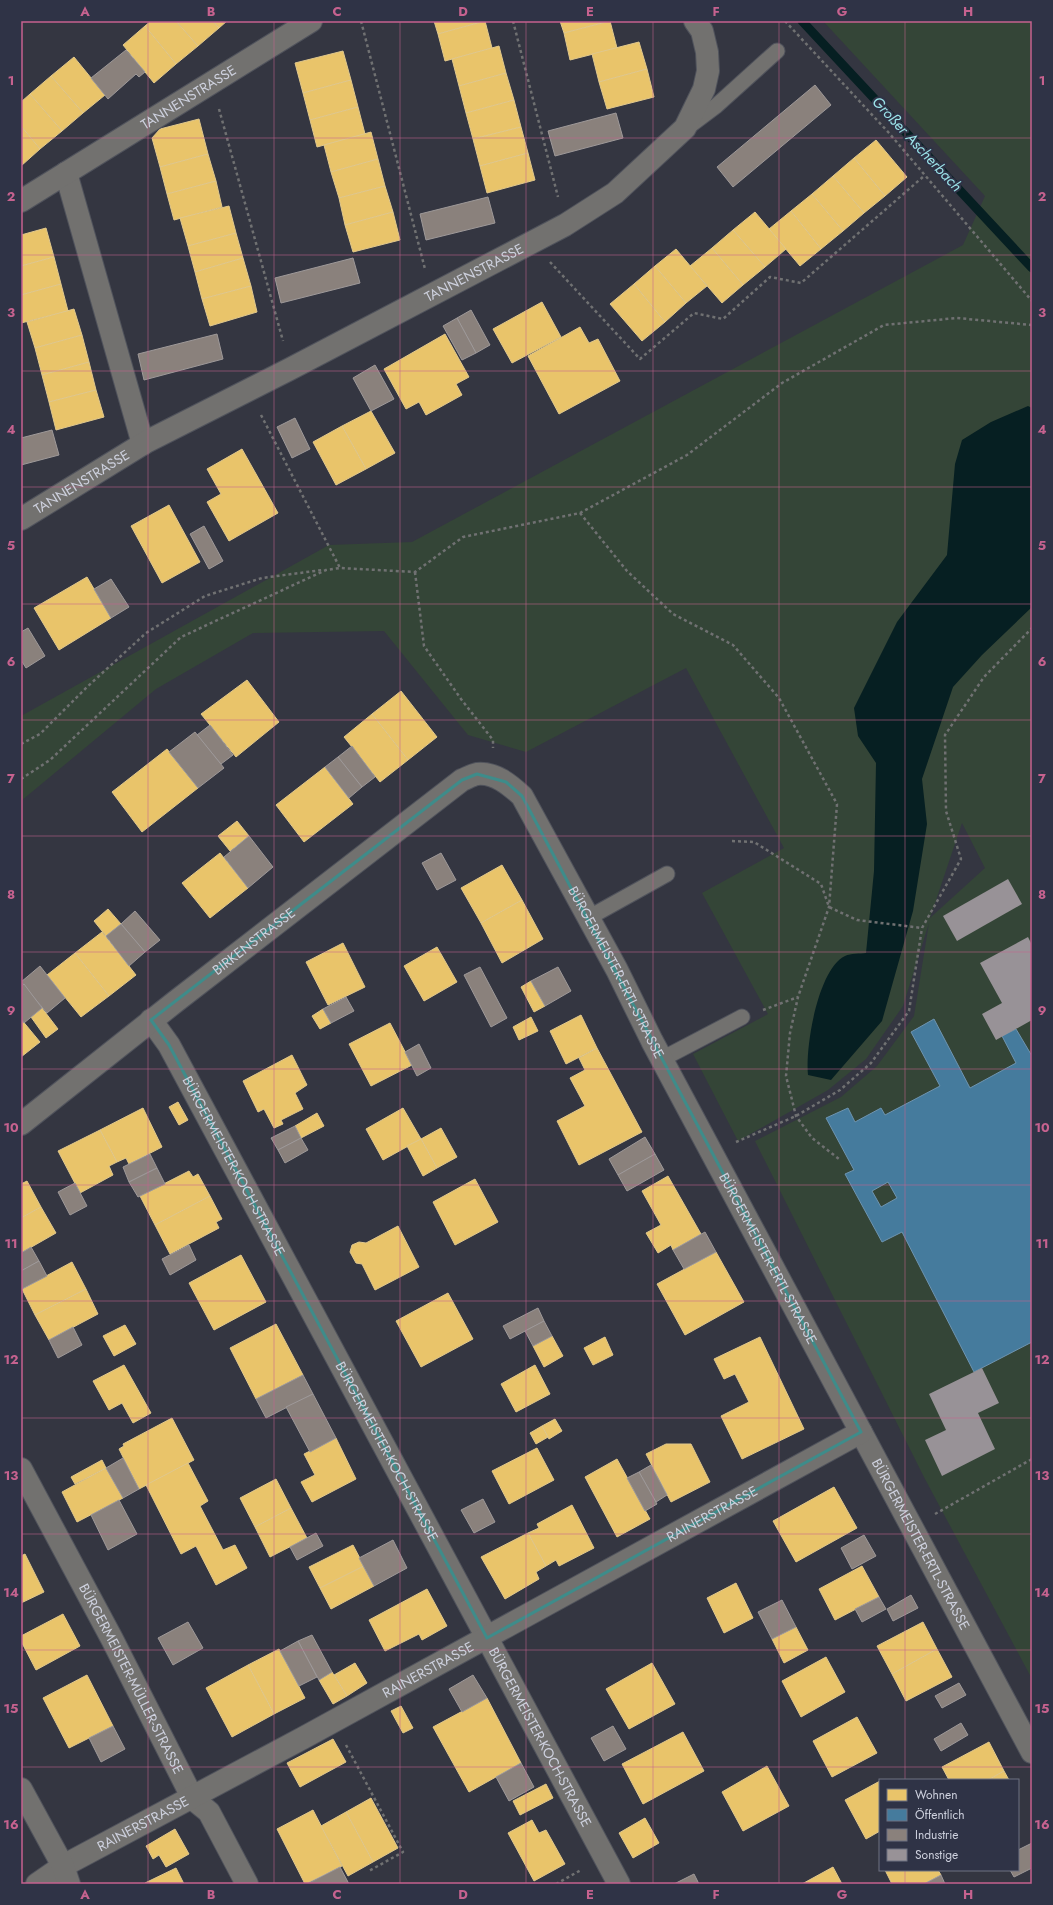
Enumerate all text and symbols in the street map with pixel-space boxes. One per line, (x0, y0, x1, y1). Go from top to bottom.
text: A (79, 2, 90, 21)
text: B (207, 2, 216, 21)
text: C (332, 2, 342, 21)
text: D (458, 2, 468, 21)
text: E (586, 2, 594, 21)
text: F (712, 2, 720, 21)
text: G (837, 2, 848, 21)
text: H (963, 2, 973, 21)
street label: TANNENSTRASSE (137, 60, 240, 134)
text: 1 (8, 71, 14, 90)
text: 1 (1039, 71, 1045, 90)
water label: Großer Ascherbach (867, 91, 967, 197)
text: 2 (7, 187, 15, 206)
text: 2 (1038, 187, 1046, 206)
street label: TANNENSTRASSE (421, 238, 527, 307)
text: 3 (7, 303, 15, 322)
text: 3 (1038, 303, 1046, 322)
text: 4 (6, 420, 16, 439)
text: 4 (1037, 420, 1047, 439)
street label: TANNENSTRASSE (30, 445, 133, 519)
text: 5 (7, 536, 15, 555)
text: 5 (1038, 536, 1046, 555)
text: 6 (7, 652, 16, 671)
text: 6 (1038, 652, 1047, 671)
text: 7 (7, 769, 15, 788)
text: 7 (1038, 769, 1046, 788)
street label: BÜRGERMEISTER-ERTL-STRASSE (563, 882, 669, 1062)
text: 8 (7, 885, 15, 904)
text: 8 (1038, 885, 1046, 904)
street label: BIRKENSTRASSE (208, 903, 299, 980)
text: 9 (7, 1001, 16, 1020)
text: 9 (1038, 1001, 1047, 1020)
street label: BÜRGERMEISTER-KOCH-STRASSE (177, 1073, 290, 1259)
text: 10 (3, 1118, 19, 1137)
text: 10 (1034, 1118, 1050, 1137)
street label: BÜRGERMEISTER-ERTL-STRASSE (714, 1169, 822, 1348)
text: 11 (4, 1234, 18, 1253)
text: 11 (1035, 1234, 1049, 1253)
text: 12 (3, 1350, 19, 1369)
text: 12 (1034, 1350, 1050, 1369)
street label: BÜRGERMEISTER-KOCH-STRASSE (331, 1358, 443, 1545)
street label: BÜRGERMEISTER-ERTL-STRASSE (867, 1455, 975, 1633)
text: 13 (4, 1466, 18, 1485)
text: 13 (1035, 1466, 1049, 1485)
street label: RAINERSTRASSE (663, 1481, 761, 1547)
street label: BÜRGERMEISTER-MÜLLER-STRASSE (74, 1580, 189, 1777)
text: 14 (3, 1583, 19, 1602)
text: 14 (1034, 1583, 1050, 1602)
street label: RAINERSTRASSE (379, 1636, 477, 1703)
street label: BÜRGERMEISTER-KOCH-STRASSE (484, 1644, 596, 1830)
text: 15 (3, 1699, 19, 1718)
text: 15 (1034, 1699, 1050, 1718)
legend (879, 1779, 1019, 1871)
text: Wohnen (915, 1786, 958, 1804)
street label: RAINERSTRASSE (93, 1791, 192, 1856)
text: Öffentlich (915, 1806, 965, 1824)
text: 16 (3, 1815, 19, 1834)
text: 16 (1034, 1815, 1050, 1834)
text: Industrie (915, 1826, 959, 1844)
text: Sonstige (915, 1846, 958, 1864)
text: A (79, 1885, 90, 1904)
text: B (207, 1885, 216, 1904)
text: C (332, 1885, 342, 1904)
text: D (458, 1885, 468, 1904)
text: E (586, 1885, 594, 1904)
text: F (712, 1885, 720, 1904)
text: G (837, 1885, 848, 1904)
text: H (963, 1885, 973, 1904)

